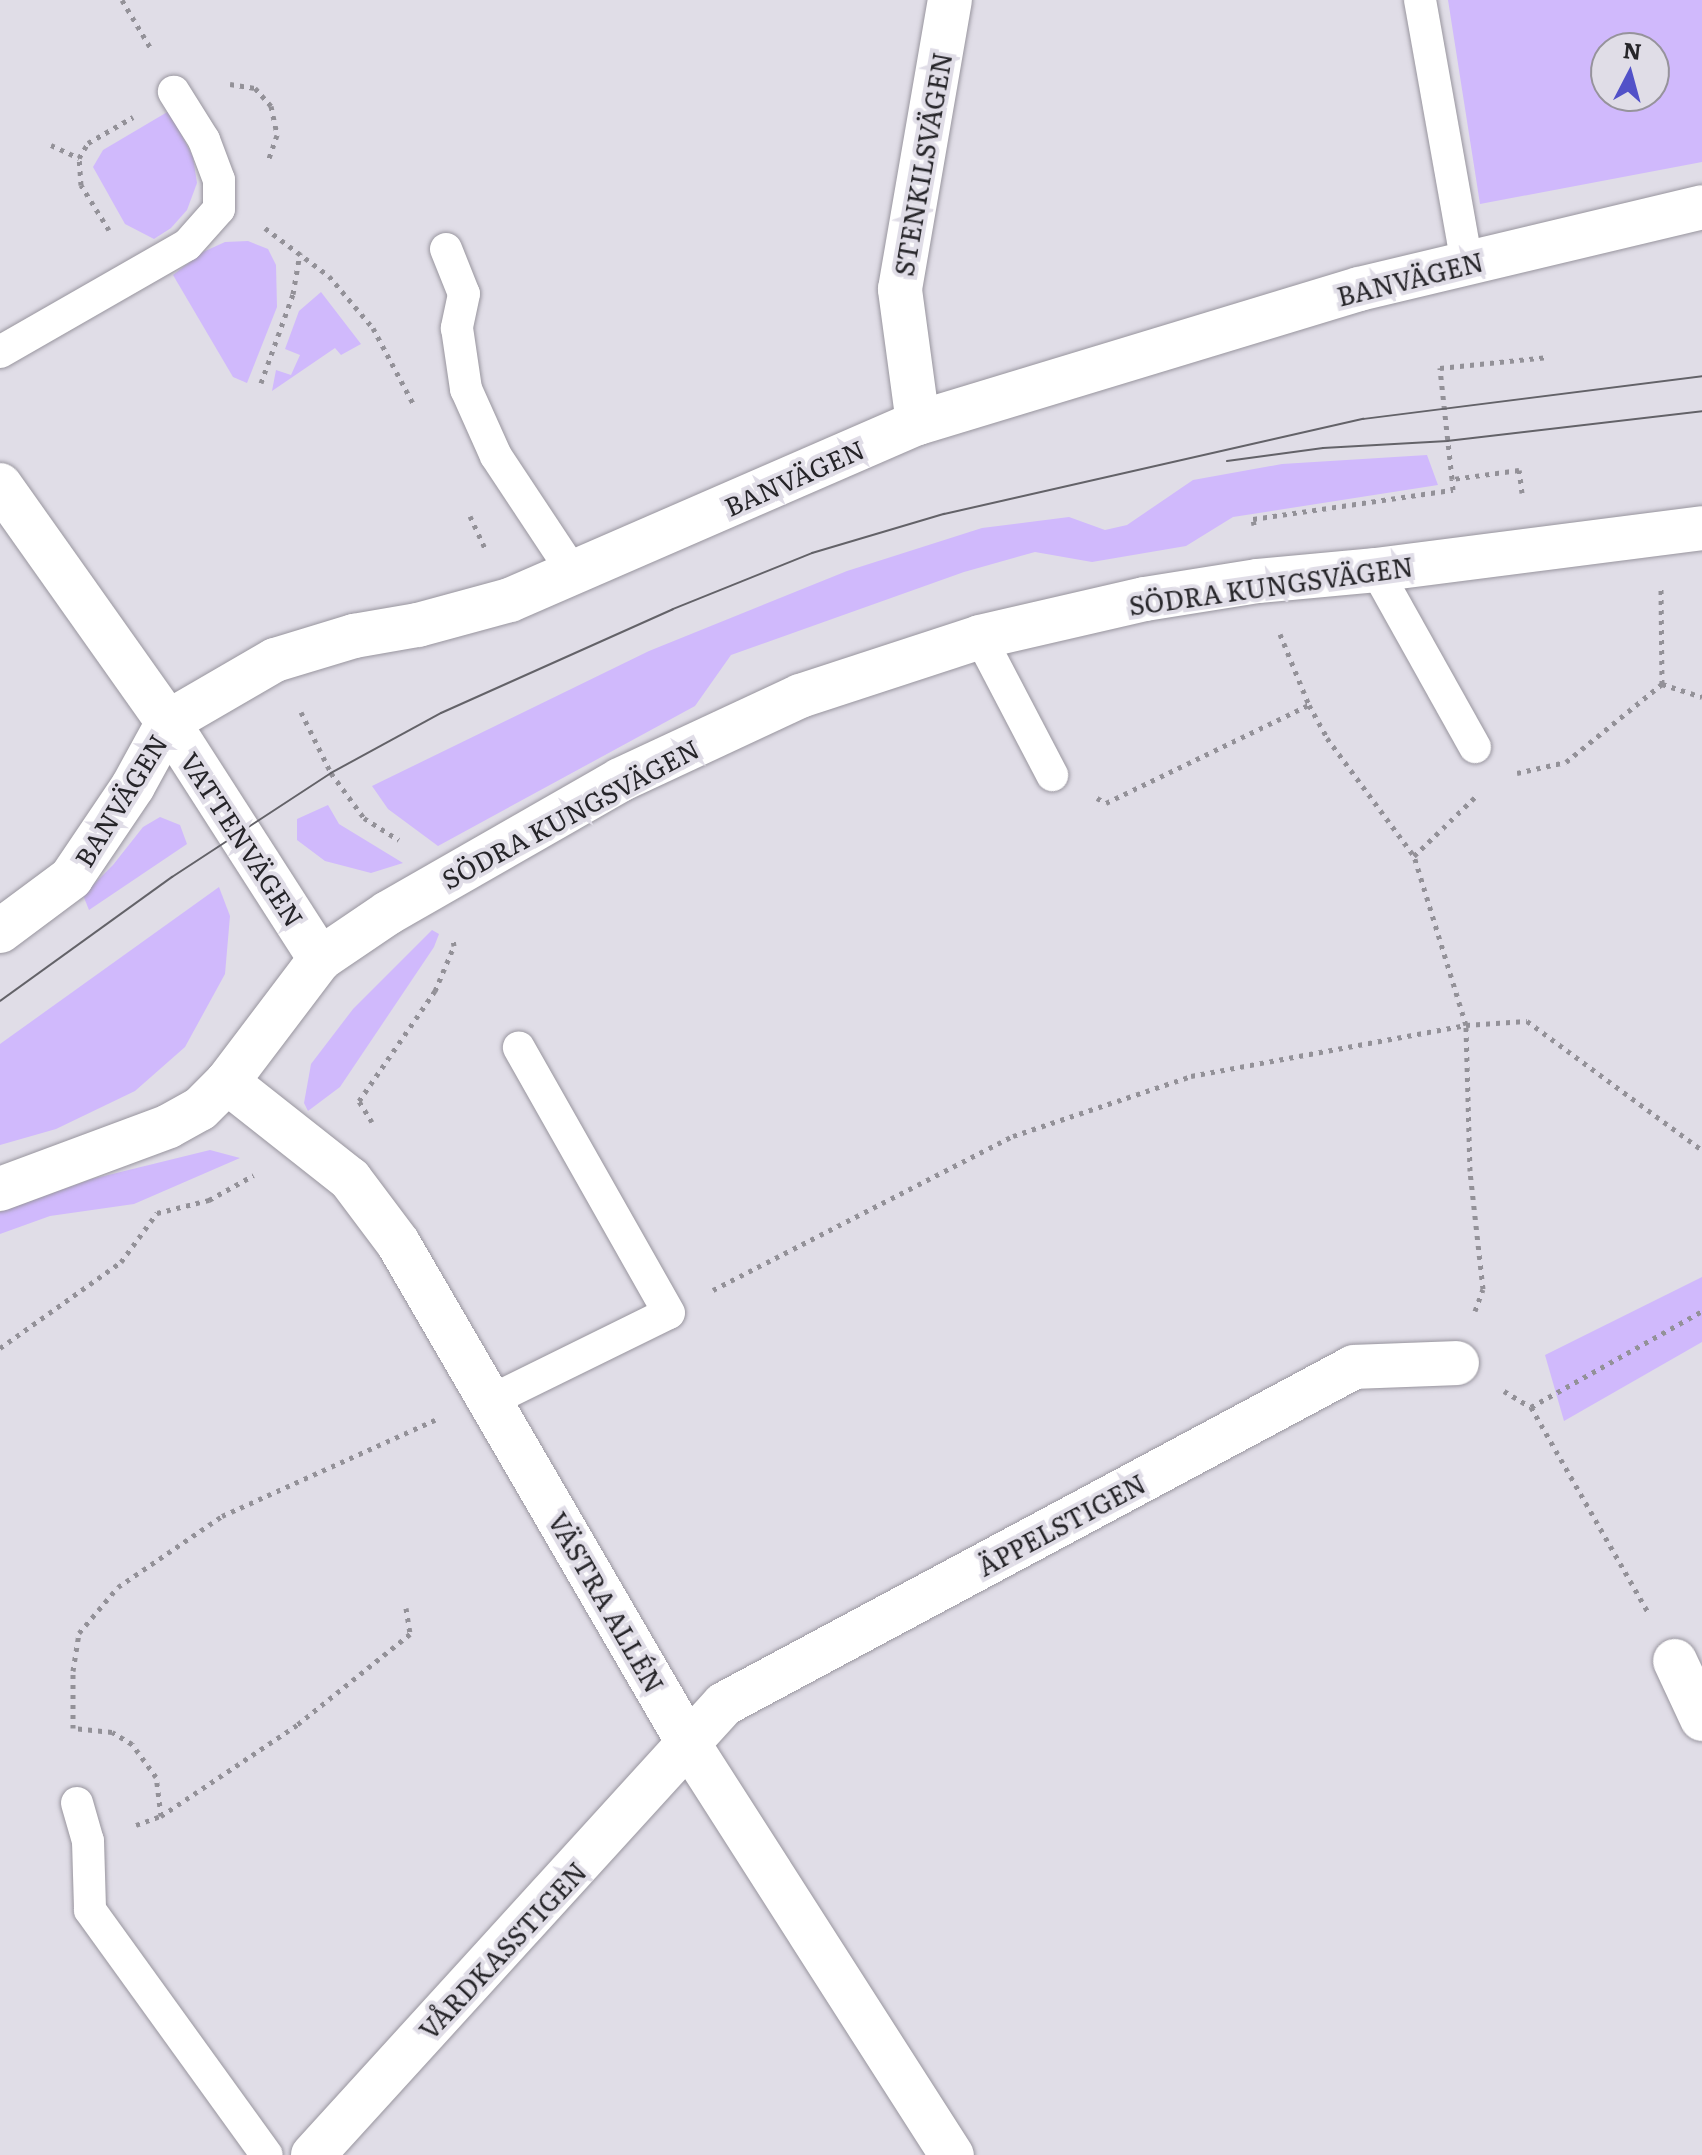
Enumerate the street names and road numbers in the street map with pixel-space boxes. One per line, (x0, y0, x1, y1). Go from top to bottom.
street label: STENKILSVÄGEN (887, 50, 957, 278)
street label: BANVÄGEN (1333, 245, 1487, 311)
street label: BANVÄGEN (719, 432, 869, 522)
street label: SÖDRA KUNGSVÄGEN (1127, 550, 1415, 620)
street label: BANVÄGEN (67, 728, 173, 872)
street label: SÖDRA KUNGSVÄGEN (436, 732, 704, 894)
street label: VATTENVÄGEN (175, 746, 311, 932)
street label: ÄPPELSTIGEN (972, 1467, 1150, 1581)
street label: VÄSTRA ALLÉN (543, 1506, 671, 1698)
street label: VÅRDKASSTIGEN (412, 1855, 592, 2045)

